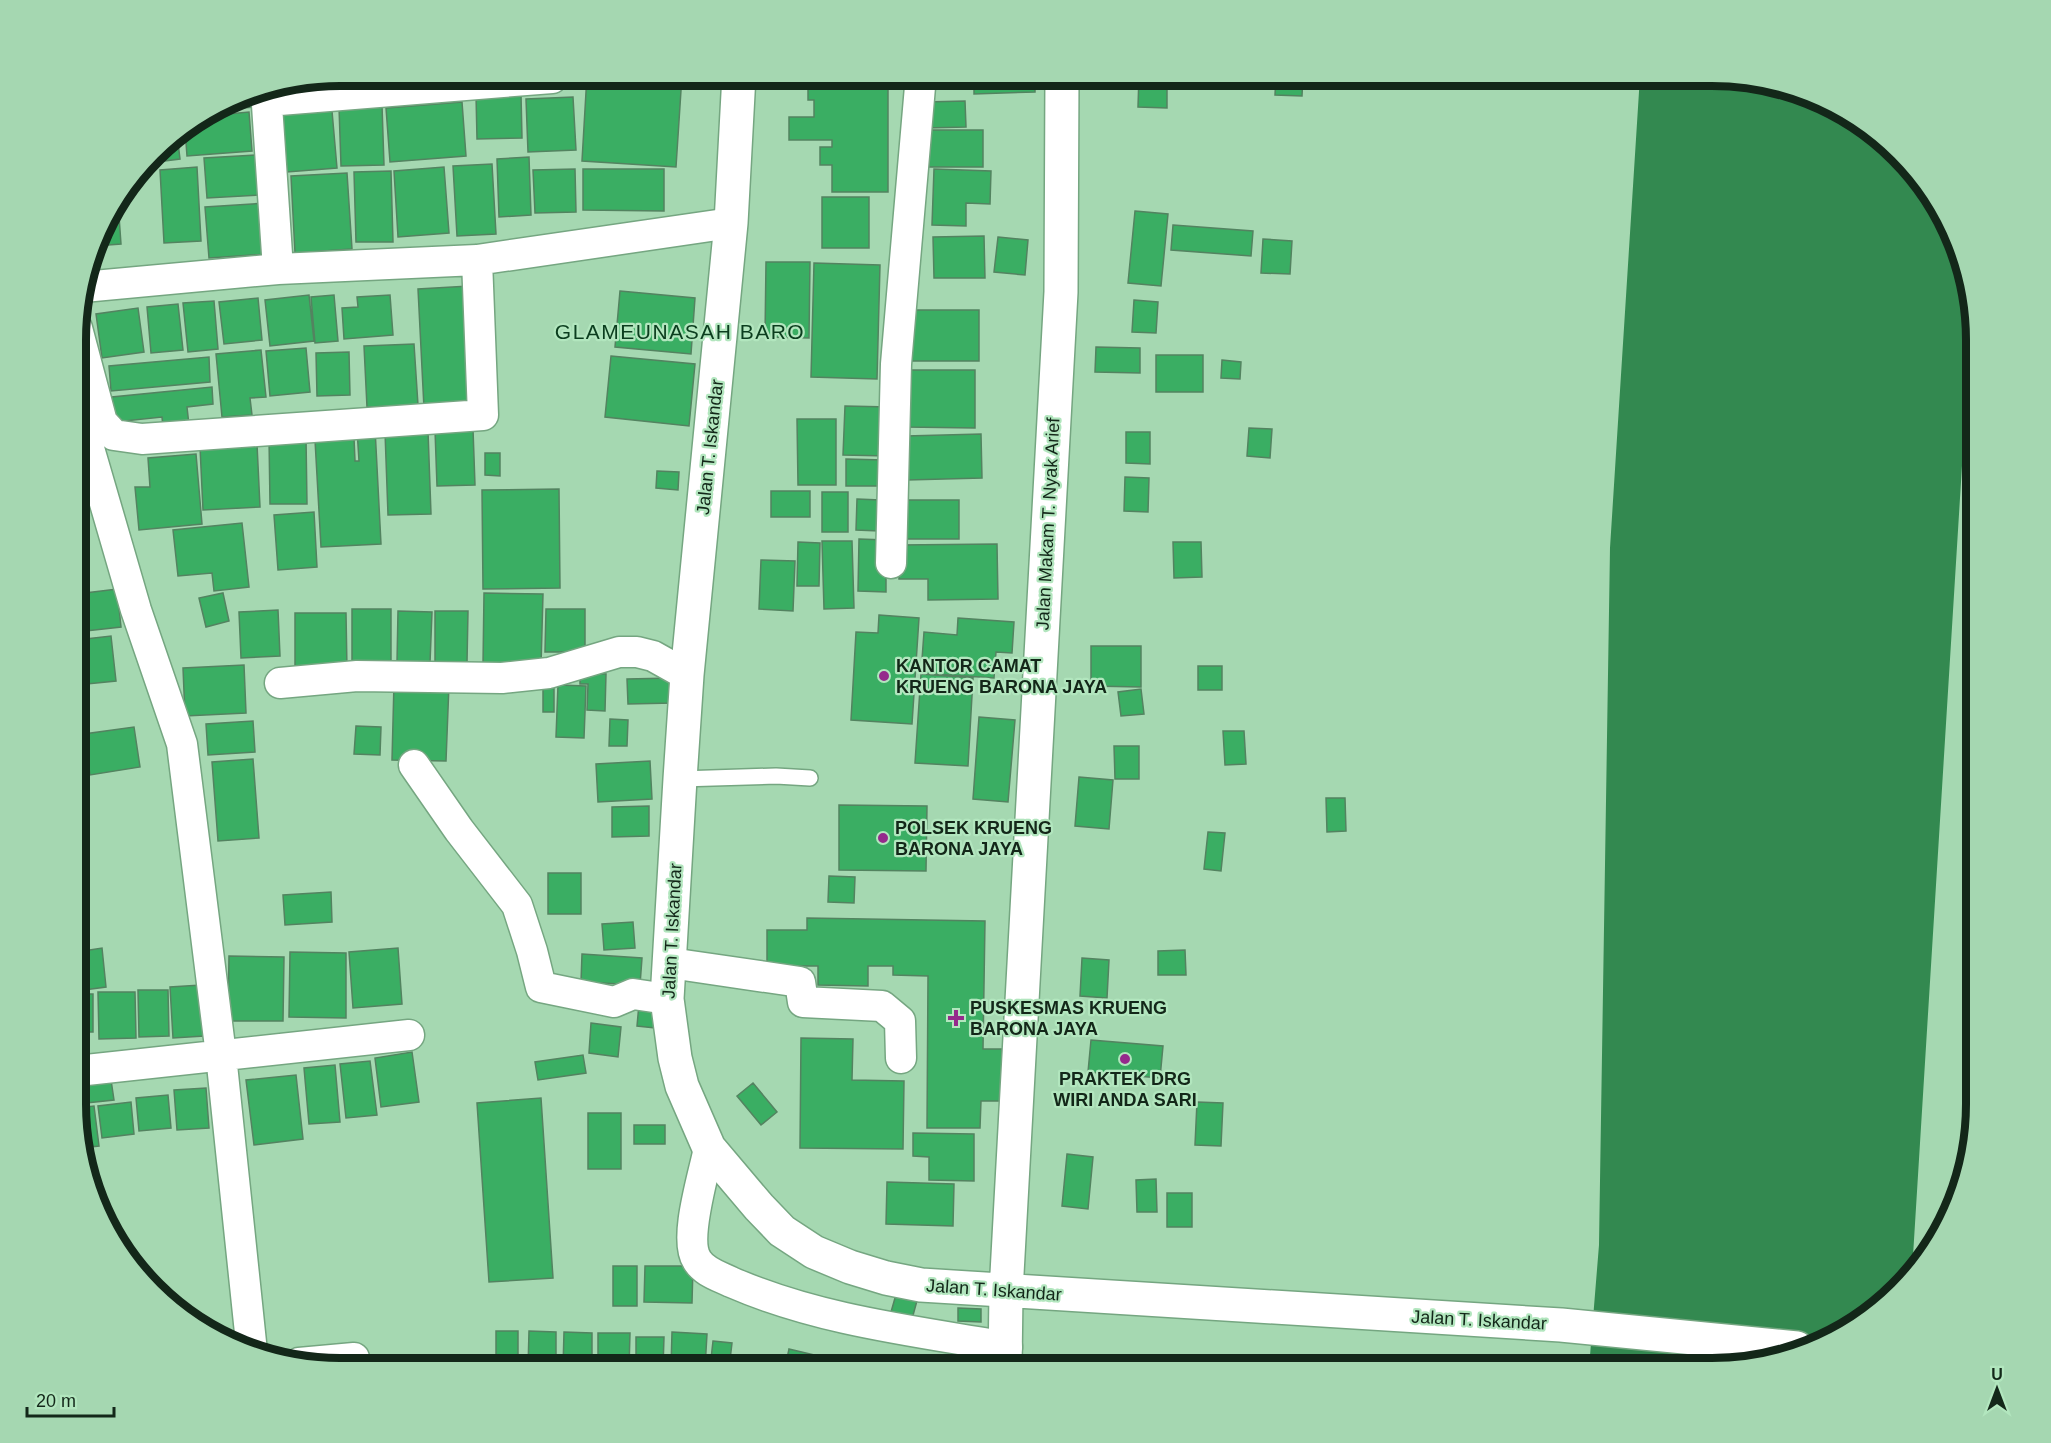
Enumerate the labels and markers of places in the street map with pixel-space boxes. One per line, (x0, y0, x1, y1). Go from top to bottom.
place label: KANTOR CAMAT KRUENG BARONA JAYA (896, 656, 1107, 697)
marker: KANTOR CAMAT KRUENG BARONA JAYA (877, 669, 891, 683)
place label: POLSEK KRUENG BARONA JAYA (895, 818, 1052, 859)
marker: POLSEK KRUENG BARONA JAYA (876, 831, 890, 845)
place label: PUSKESMAS KRUENG BARONA JAYA (970, 998, 1167, 1039)
marker: PUSKESMAS KRUENG BARONA JAYA (947, 1009, 965, 1027)
marker: PRAKTEK DRG WIRI ANDA SARI (1118, 1052, 1132, 1066)
place label: PRAKTEK DRG WIRI ANDA SARI (1053, 1069, 1197, 1110)

